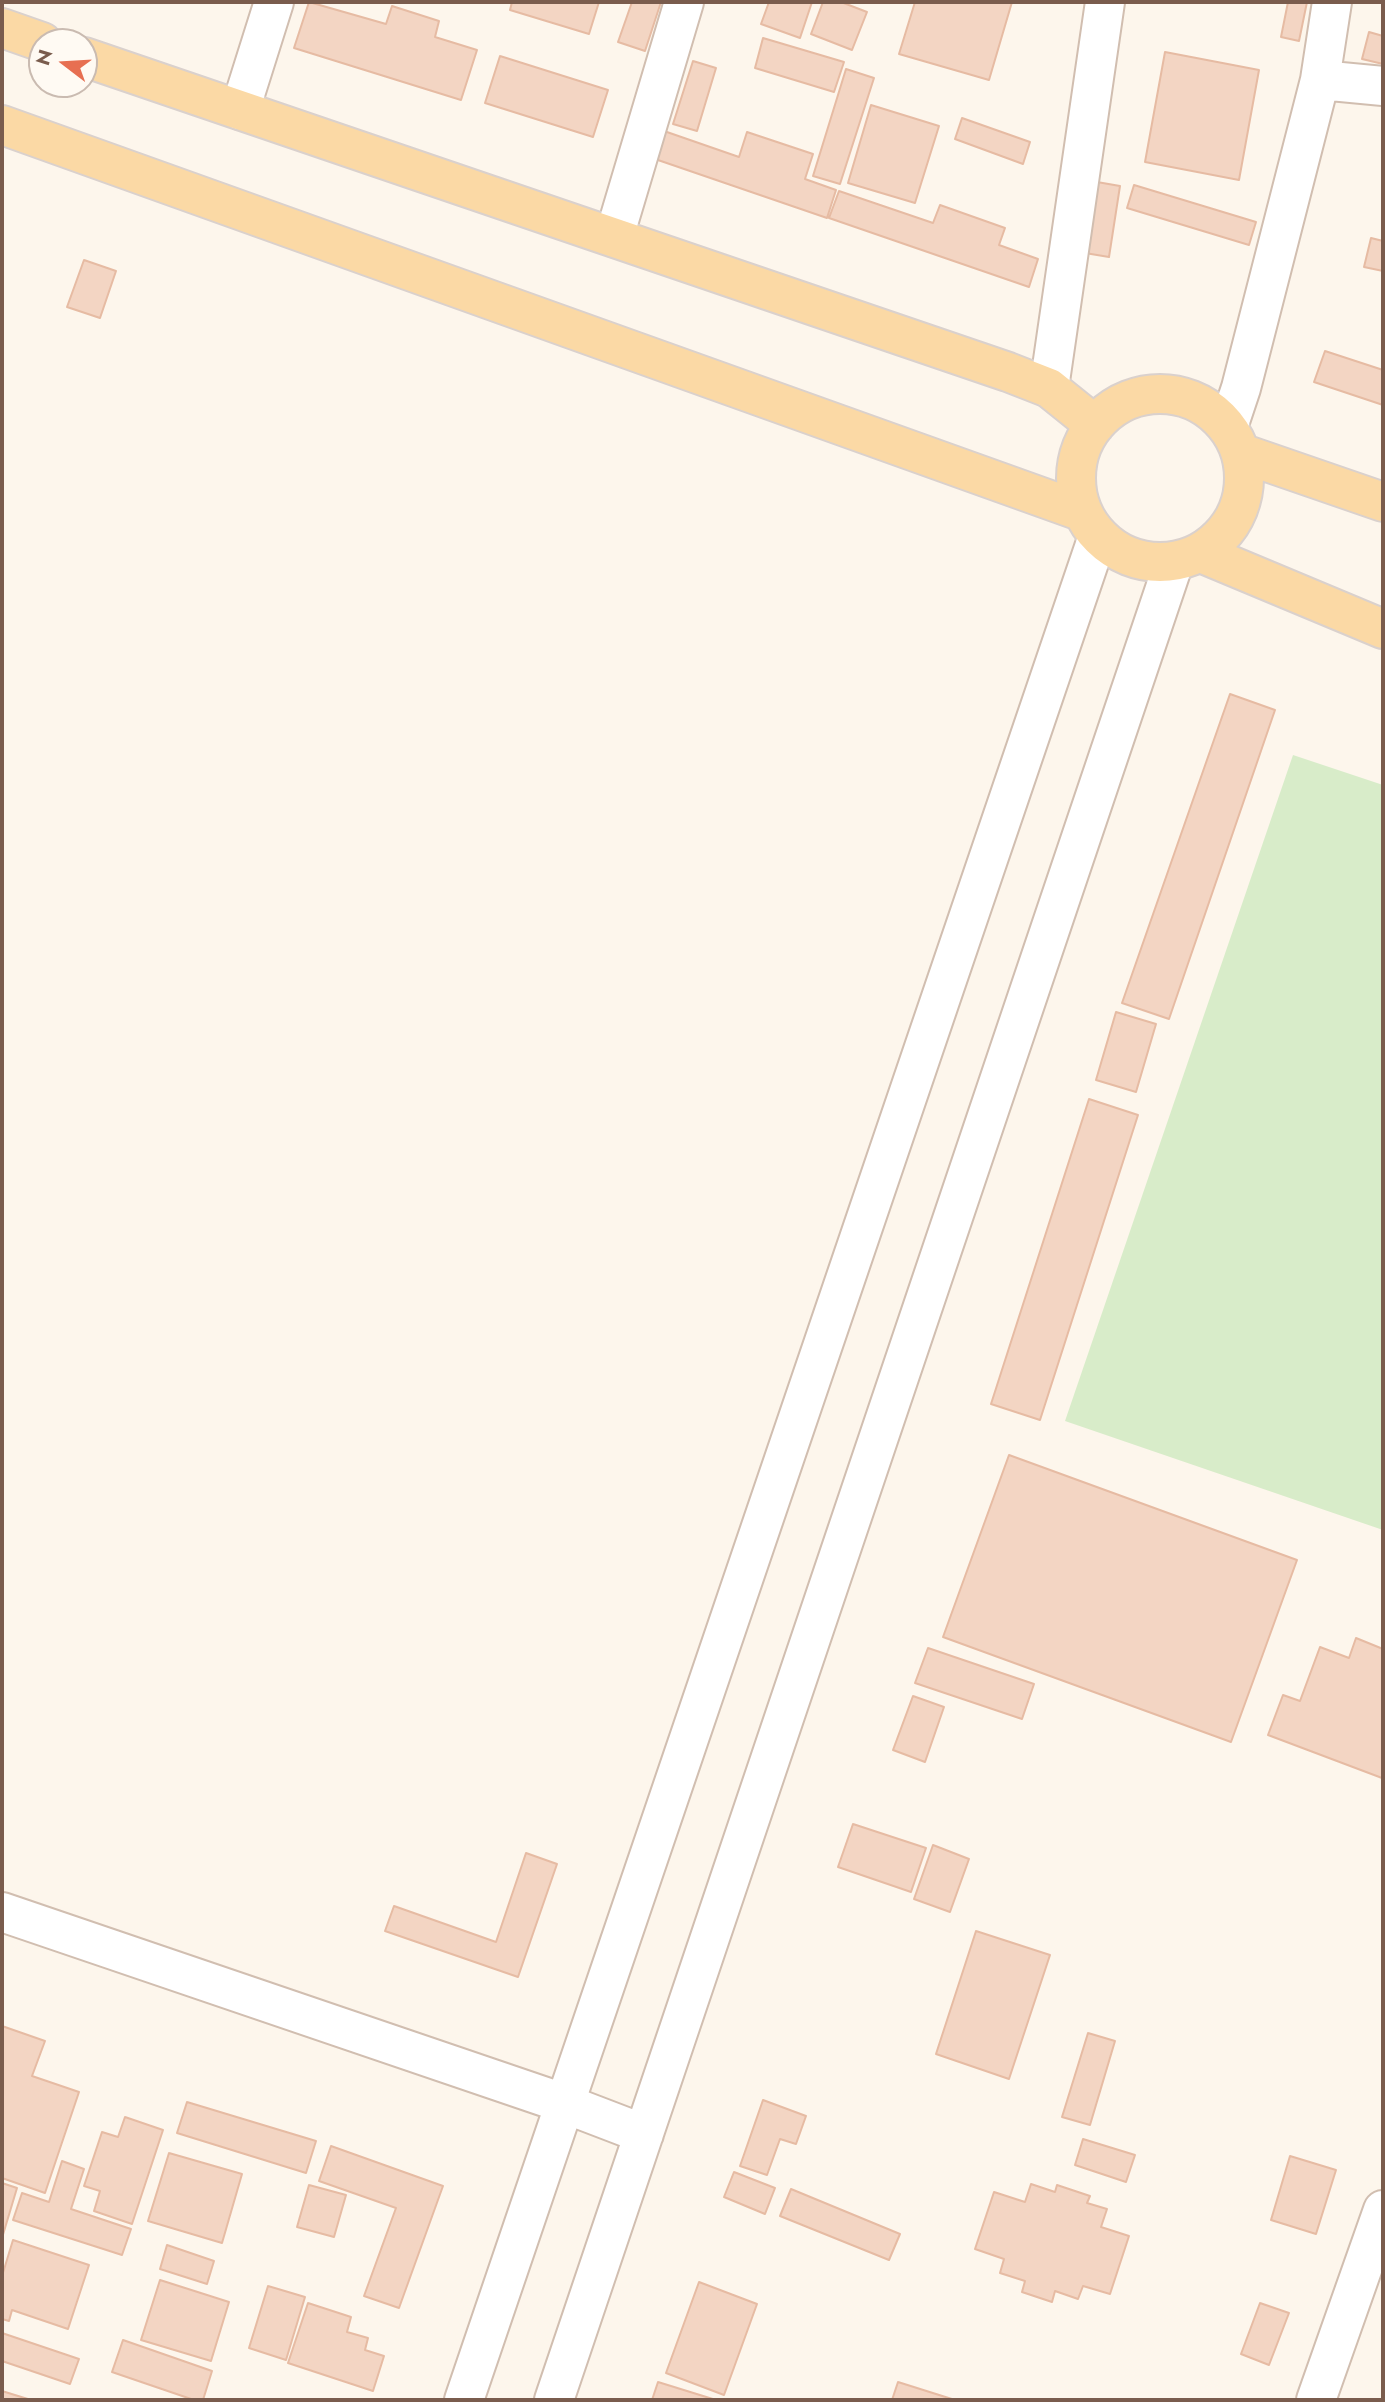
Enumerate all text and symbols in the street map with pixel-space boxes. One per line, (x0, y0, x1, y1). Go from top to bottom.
north arrow (28, 28, 98, 98)
text: N (29, 46, 59, 68)

